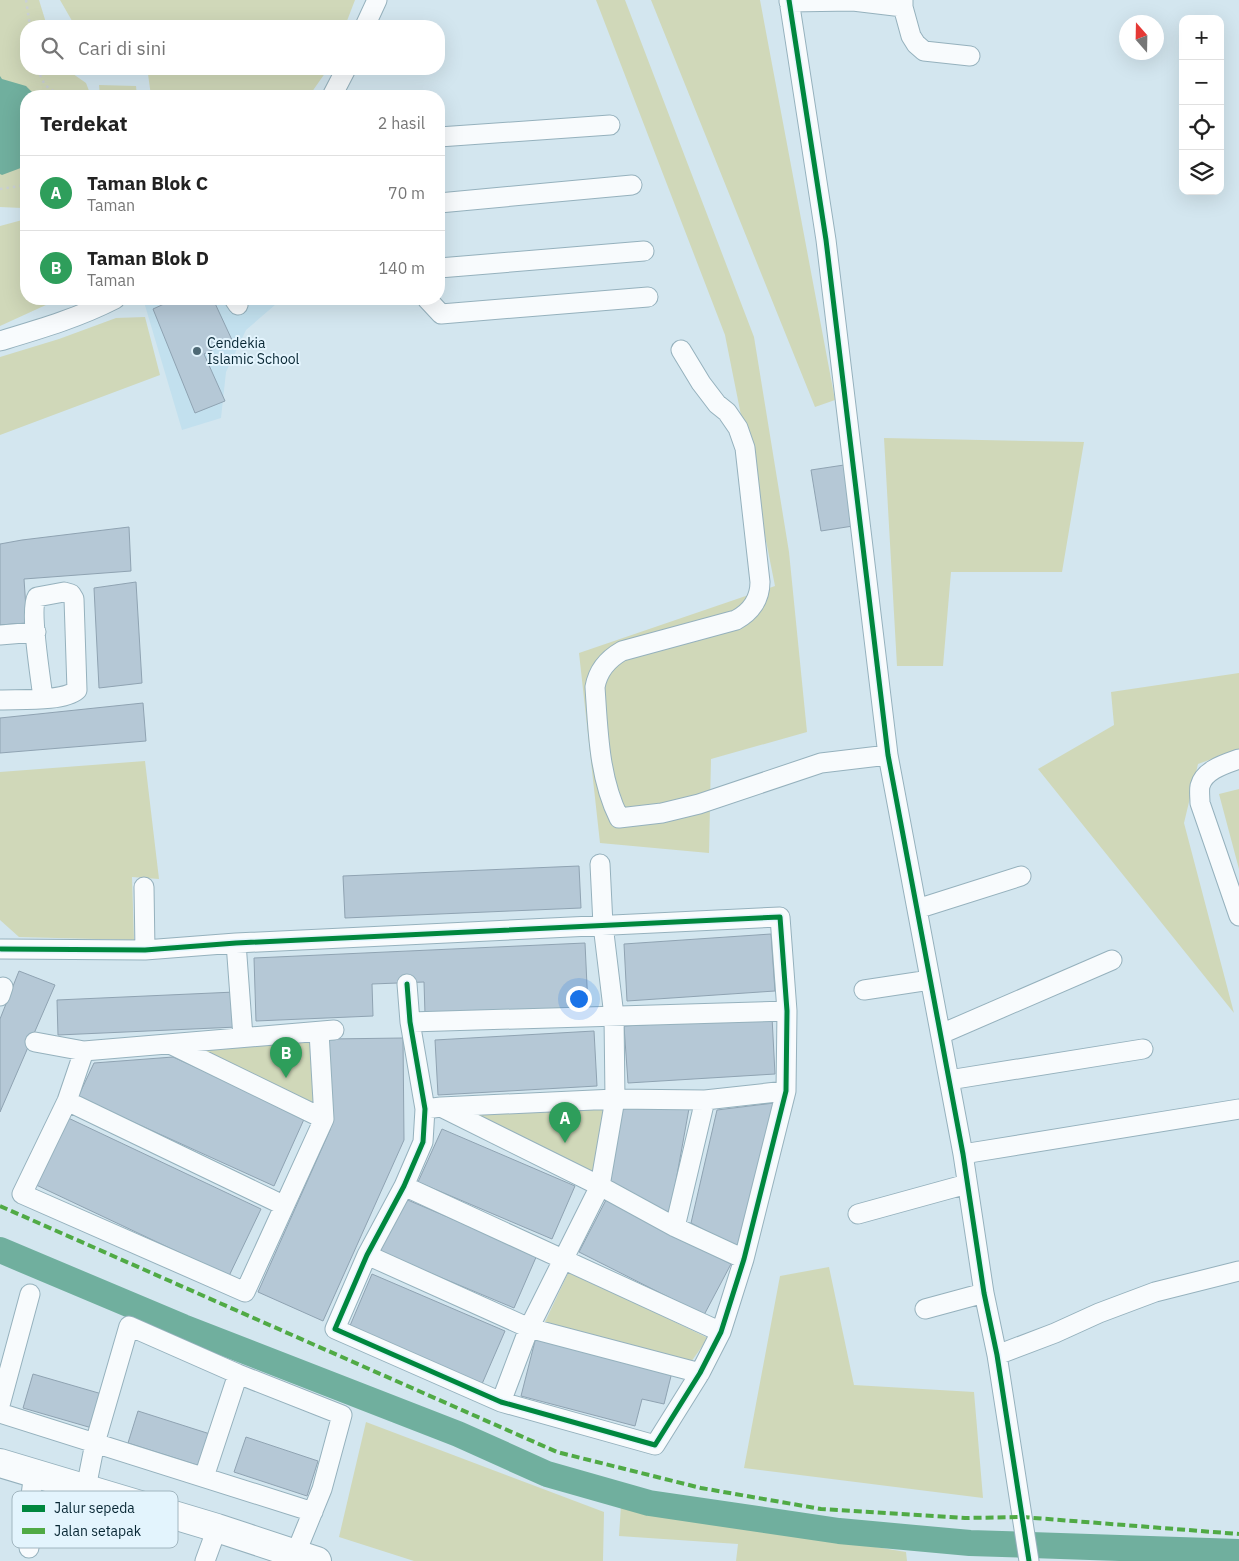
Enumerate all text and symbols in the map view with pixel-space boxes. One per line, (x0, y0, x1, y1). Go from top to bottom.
north arrow (1119, 15, 1164, 60)
map controls (1179, 15, 1224, 195)
button: + (1179, 15, 1224, 60)
search box (20, 20, 445, 75)
icon: search (38, 34, 66, 62)
text: Cari di sini (78, 36, 166, 60)
button: − (1179, 60, 1224, 105)
button: locate (1179, 105, 1224, 150)
text: Terdekat (40, 109, 128, 137)
text: 2 hasil (378, 113, 425, 133)
button: layers (1179, 150, 1224, 195)
text: Taman Blok C (87, 171, 208, 195)
text: A (51, 183, 61, 203)
text: 70 m (388, 183, 425, 203)
text: Taman (87, 195, 135, 215)
text: Taman Blok D (87, 246, 209, 270)
text: B (51, 258, 61, 278)
text: 140 m (378, 258, 425, 278)
text: Taman (87, 270, 135, 290)
place label: Cendekia Islamic School (207, 334, 300, 368)
marker: Cendekia Islamic School (191, 345, 203, 357)
your location (566, 986, 592, 1012)
pin: B (270, 1037, 302, 1078)
pin: A (549, 1102, 581, 1143)
legend (12, 1491, 178, 1548)
text: Jalur sepeda (54, 1499, 135, 1517)
text: Jalan setapak (54, 1522, 142, 1540)

